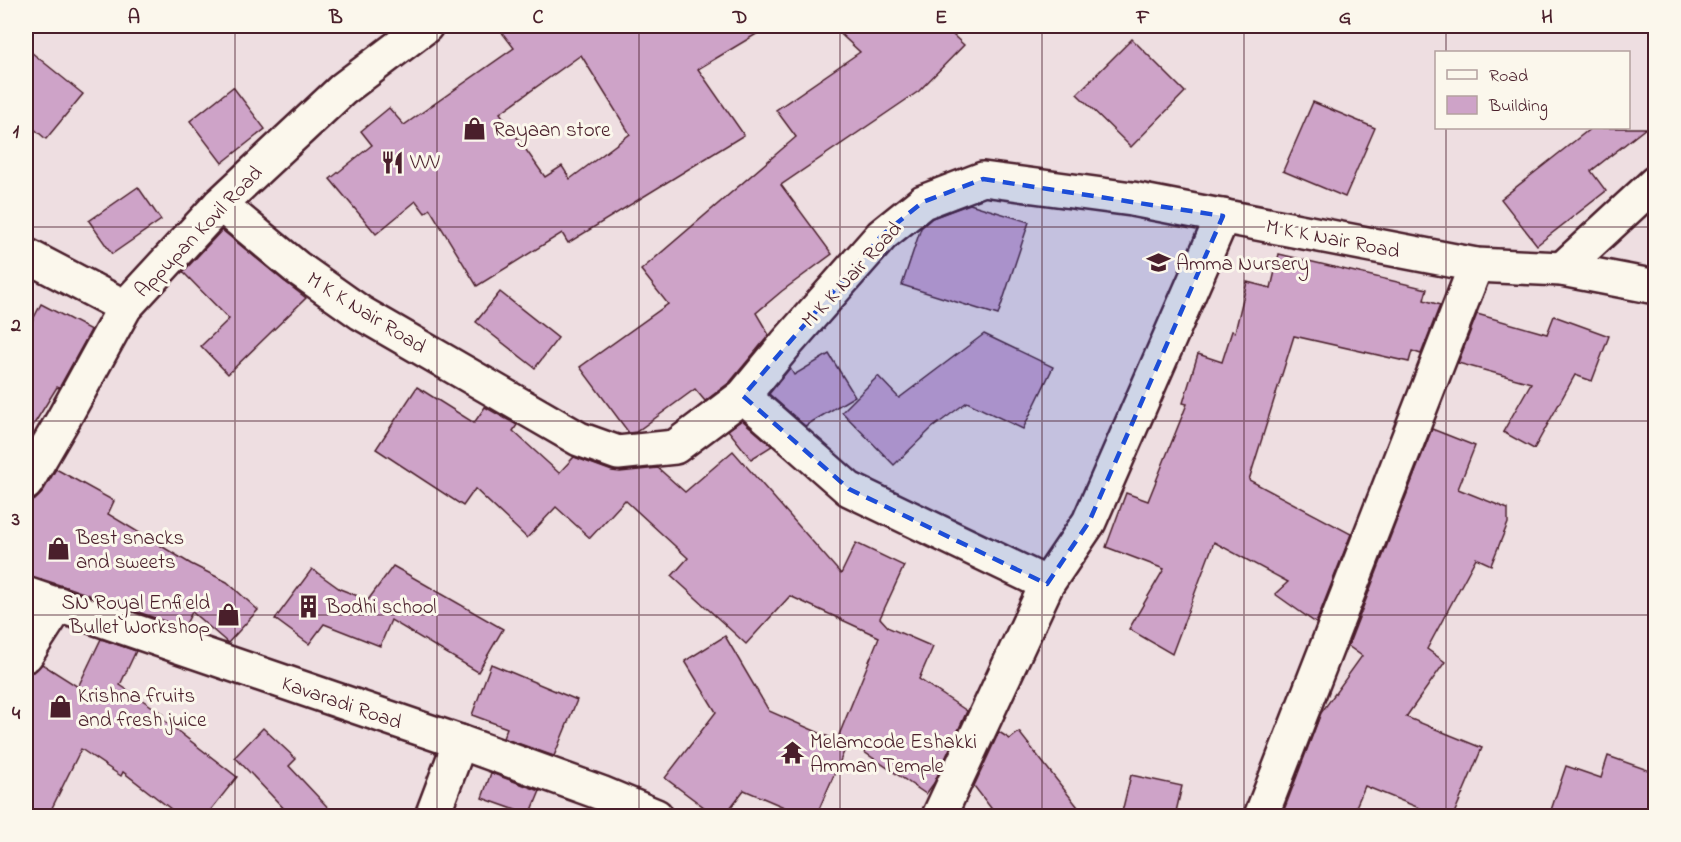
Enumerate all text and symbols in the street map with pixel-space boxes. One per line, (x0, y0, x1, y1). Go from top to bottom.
text: A (128, 4, 140, 33)
text: B (328, 4, 343, 33)
text: C (533, 4, 544, 33)
text: D (732, 4, 747, 33)
text: E (935, 4, 947, 33)
text: F (1136, 4, 1150, 33)
text: G (1339, 4, 1352, 33)
text: H (1541, 4, 1553, 33)
legend (1435, 51, 1630, 129)
text: Road (1489, 64, 1528, 90)
text: Building (1488, 94, 1548, 121)
shop icon: Rayaan store (462, 116, 488, 142)
place label: Rayaan store (493, 116, 611, 148)
text: 1 (13, 118, 20, 147)
restaurant icon: VVV (379, 149, 405, 175)
place label: VVV (409, 149, 440, 179)
street label: Appupan Kovil Road (128, 159, 271, 305)
street label: M K K Nair Road (1263, 212, 1402, 268)
street label: M K K Nair Road (795, 215, 910, 335)
school or university icon: Amma Nursery (1145, 250, 1171, 276)
place label: Amma Nursery (1176, 250, 1309, 282)
street label: M K K Nair Road (300, 265, 432, 362)
text: 2 (10, 312, 21, 341)
text: 3 (11, 506, 20, 535)
place label: Best snacks and sweets (75, 524, 184, 578)
shop icon: Best snacks and sweets (45, 536, 71, 562)
place label: SN Royal Enfield Bullet Workshop (61, 589, 210, 643)
building icon: Bodhi school (295, 593, 321, 619)
place label: Bodhi school (325, 593, 437, 623)
shop icon: SN Royal Enfield Bullet Workshop (215, 601, 241, 627)
street label: Kavaradi Road (277, 669, 406, 739)
place label: Krishna fruits and fresh juice (78, 682, 207, 736)
shop icon: Krishna fruits and fresh juice (47, 694, 73, 720)
text: 4 (12, 700, 21, 729)
place label: Melamcode Eshakki Amman Temple (810, 728, 977, 782)
temple icon: Melamcode Eshakki Amman Temple (779, 740, 805, 766)

